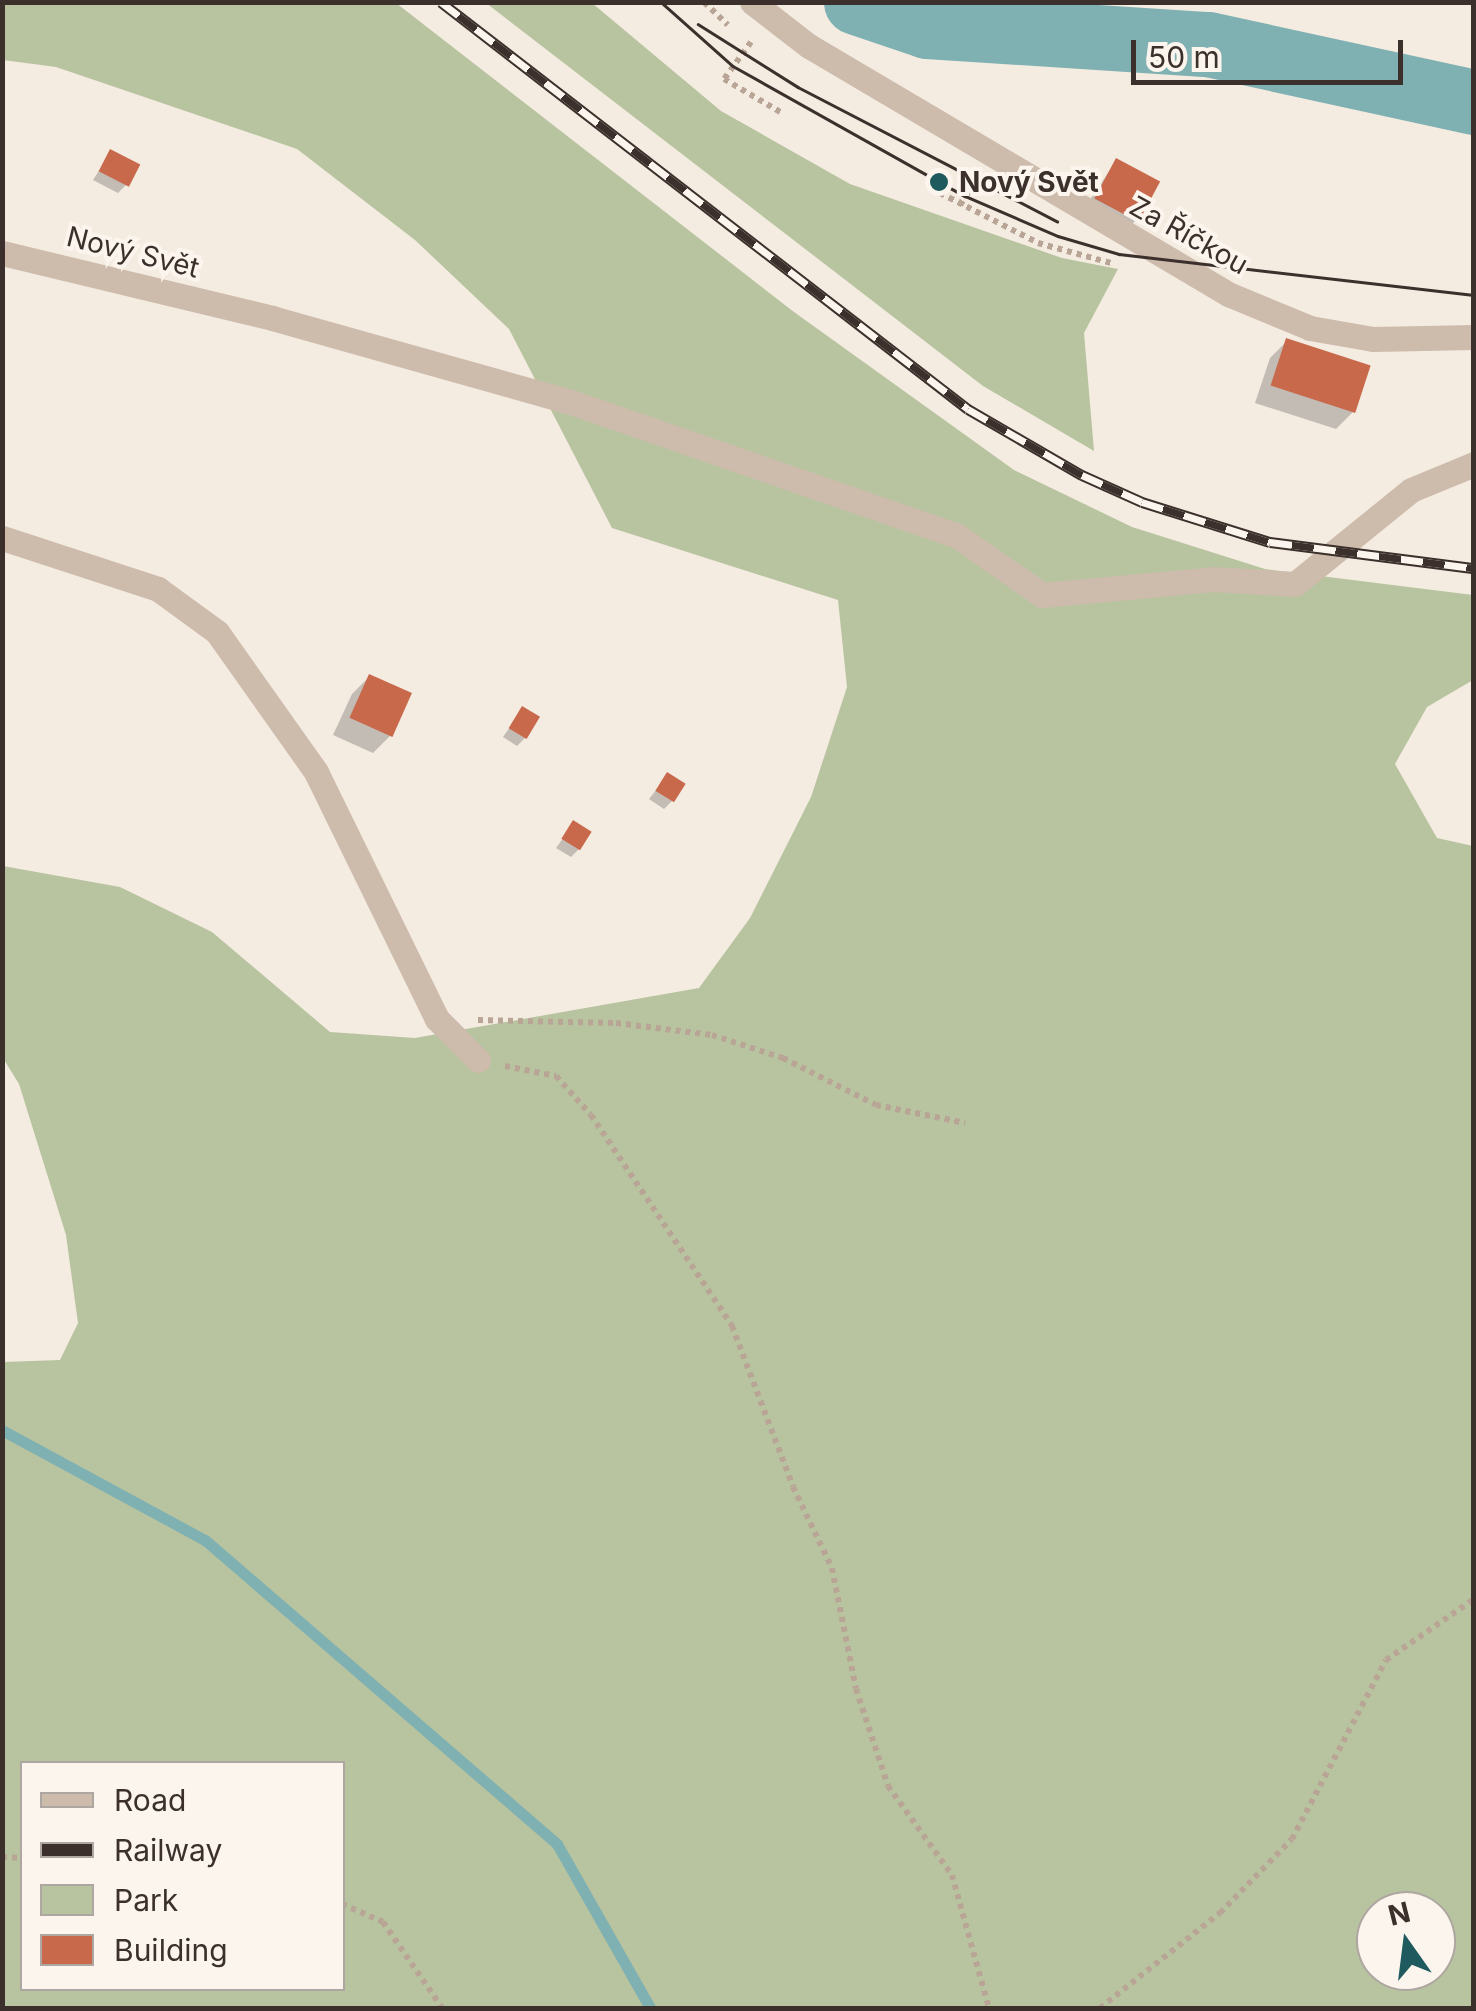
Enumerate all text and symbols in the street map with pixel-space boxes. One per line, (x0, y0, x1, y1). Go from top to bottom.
scale bar (1136, 20, 1408, 82)
text: 50 m (1148, 39, 1220, 75)
place label: Nový Svět (959, 165, 1099, 199)
marker: Nový Svět (928, 171, 950, 193)
street label: Za Říčkou (1124, 189, 1254, 281)
street label: Nový Svět (63, 219, 203, 285)
legend (20, 1761, 345, 1991)
text: Road (114, 1782, 186, 1818)
text: Railway (114, 1832, 222, 1868)
text: Park (114, 1882, 178, 1918)
north arrow (1356, 1891, 1456, 1991)
text: N (1385, 1895, 1414, 1933)
text: Building (114, 1932, 228, 1968)

